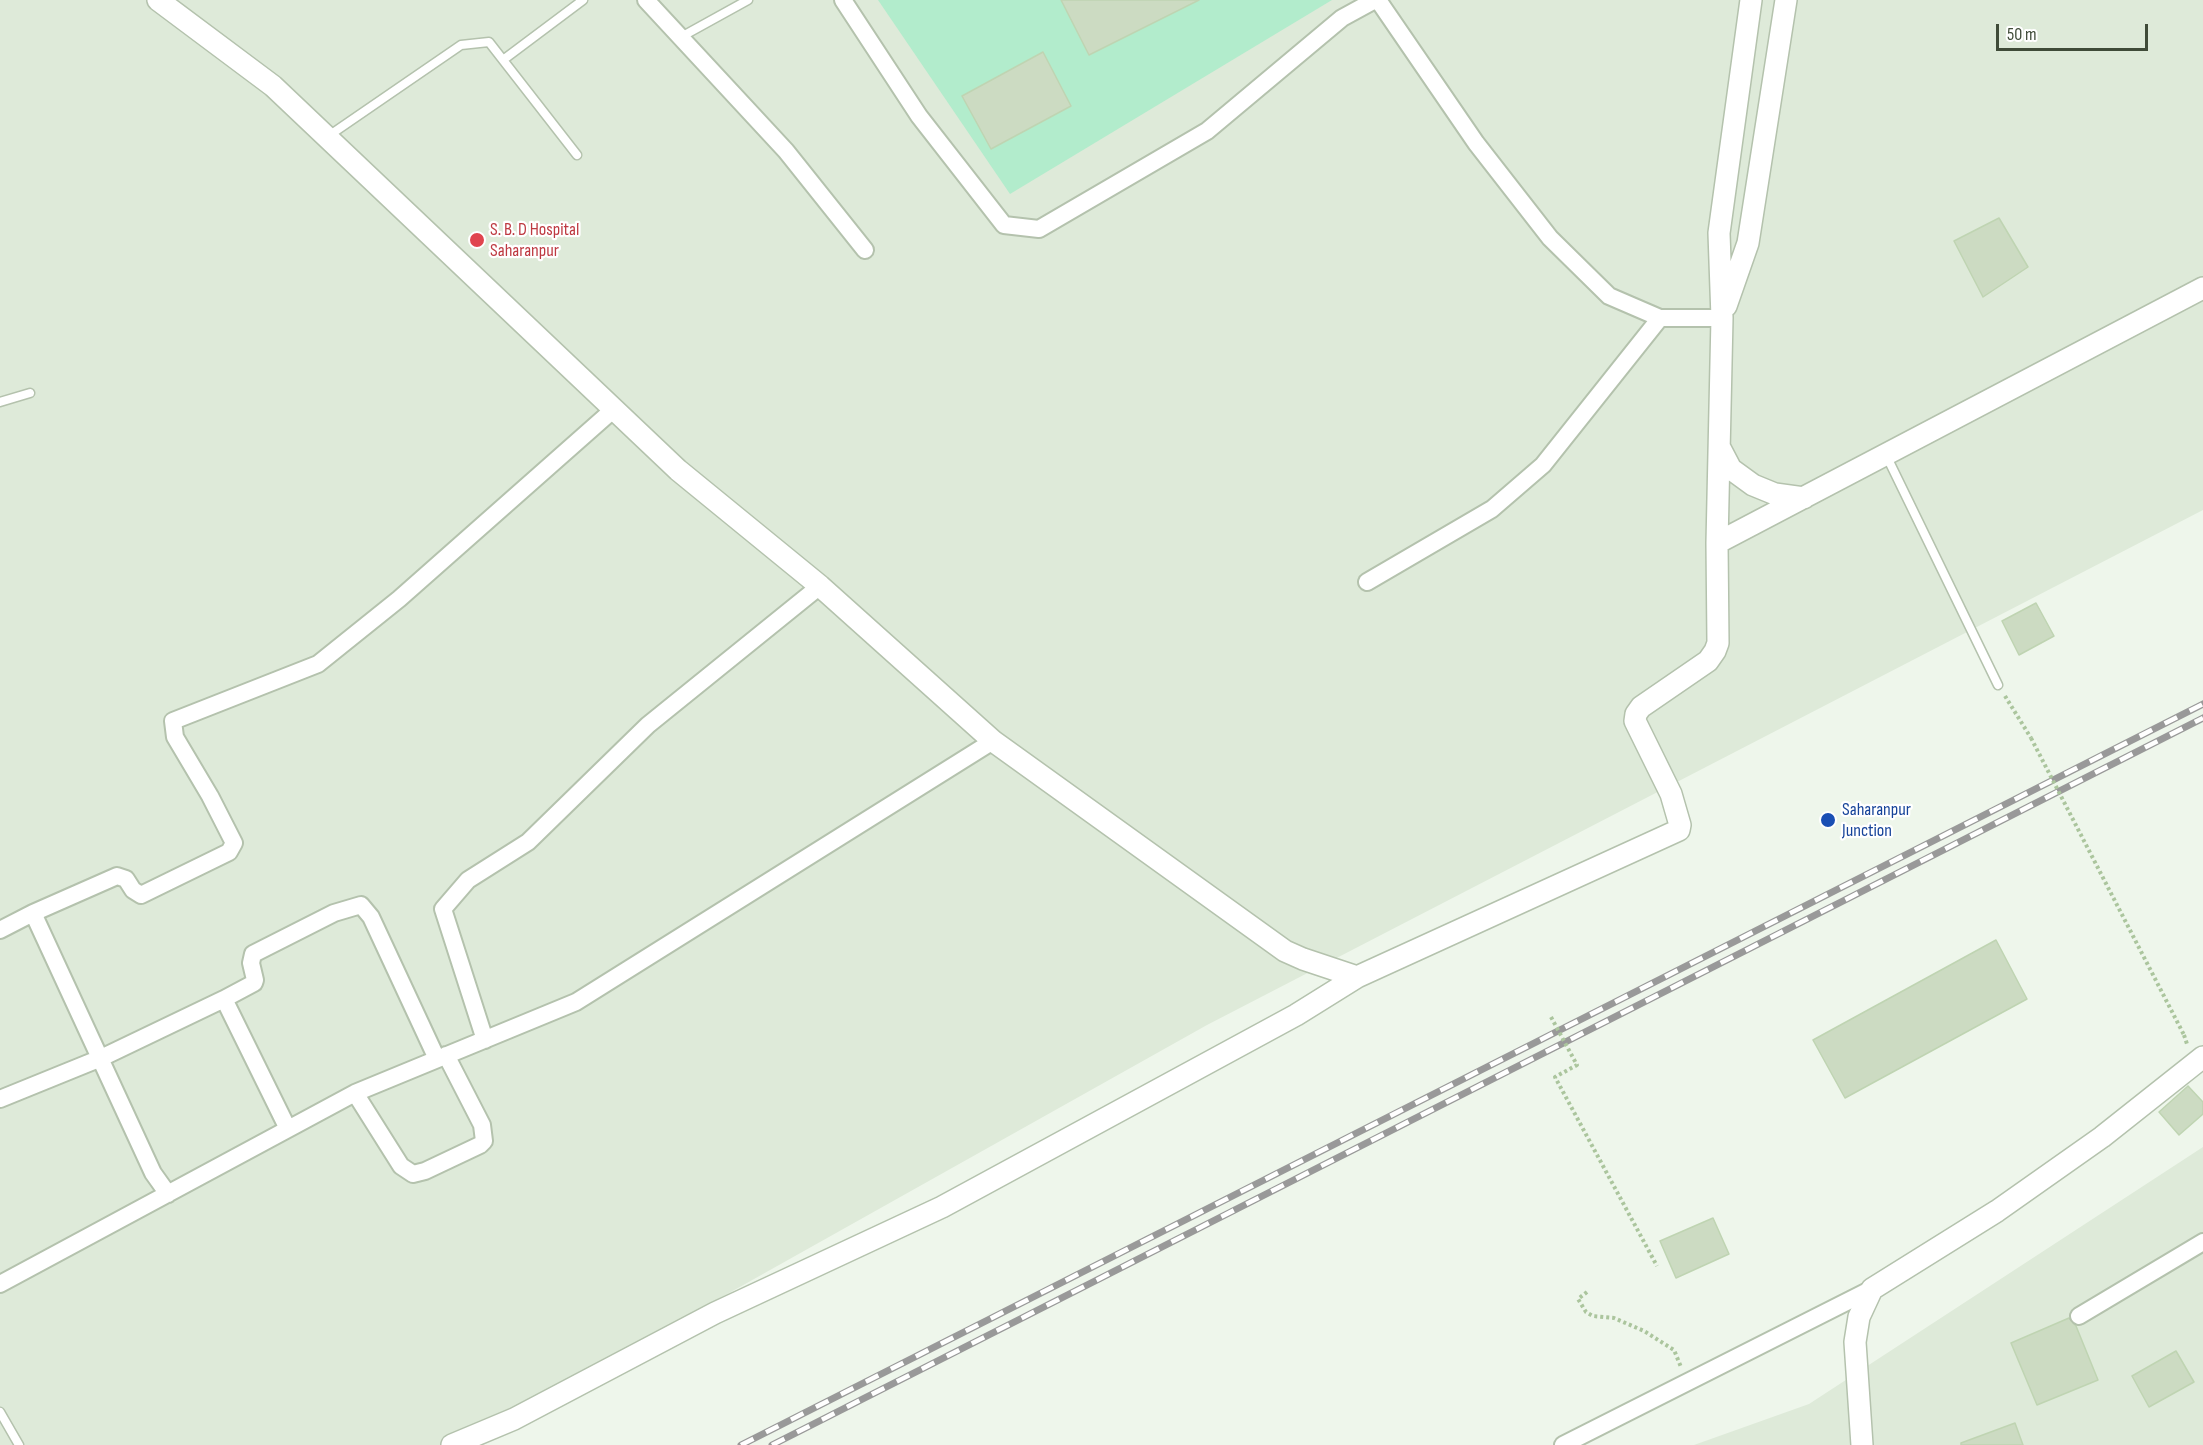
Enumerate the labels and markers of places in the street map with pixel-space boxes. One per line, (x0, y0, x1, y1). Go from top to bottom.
place label: S. B. D Hospital Saharanpur (490, 219, 579, 262)
marker: S. B. D Hospital Saharanpur (468, 231, 486, 249)
place label: Saharanpur Junction (1842, 799, 1911, 842)
marker: Saharanpur Junction (1819, 811, 1837, 829)

